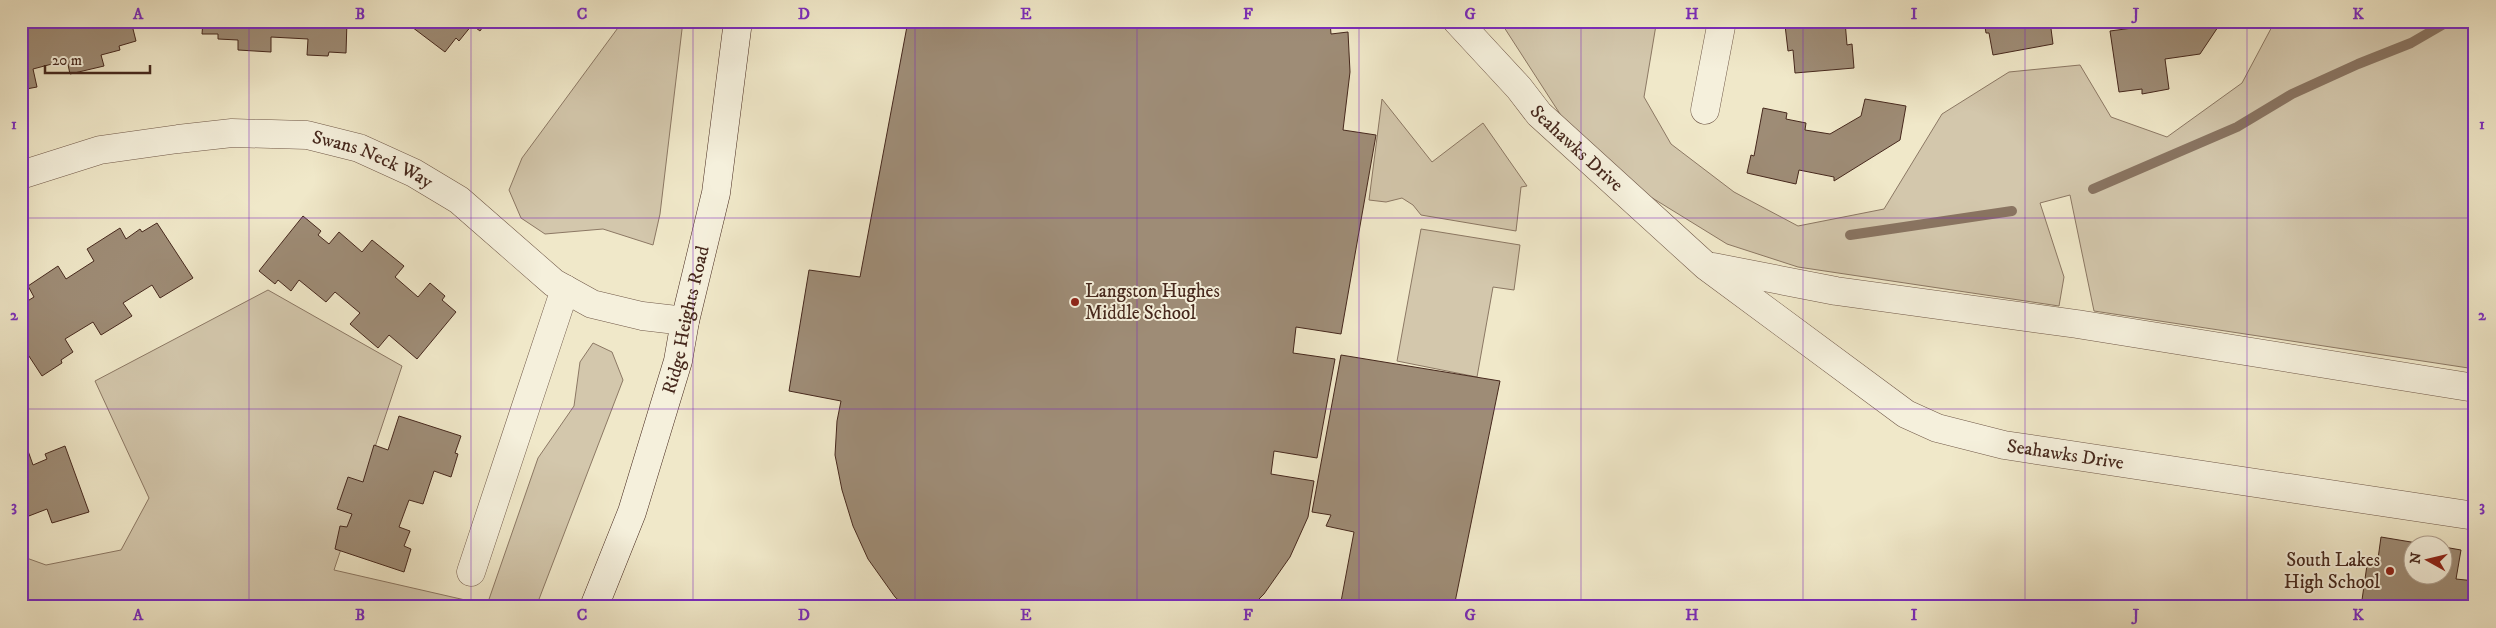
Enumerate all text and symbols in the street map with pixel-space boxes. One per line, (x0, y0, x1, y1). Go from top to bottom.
text: A (132, 4, 144, 24)
text: B (355, 4, 365, 24)
text: C (577, 4, 587, 24)
text: D (798, 4, 810, 24)
text: E (1020, 4, 1032, 24)
text: F (1243, 4, 1253, 24)
text: G (1464, 4, 1476, 24)
text: H (1685, 4, 1699, 24)
text: I (1911, 4, 1918, 24)
text: J (2131, 4, 2140, 24)
text: K (2352, 4, 2364, 24)
scale bar (45, 42, 150, 74)
text: 20 m (52, 51, 82, 70)
street label: Seahawks Drive (1525, 101, 1628, 197)
text: 1 (11, 114, 17, 134)
text: 1 (2479, 114, 2485, 134)
street label: Swans Neck Way (310, 125, 438, 194)
street label: Ridge Heights Road (657, 243, 714, 397)
place label: Langston Hughes Middle School (1085, 280, 1220, 325)
marker: Langston Hughes Middle School (1069, 296, 1081, 308)
text: 2 (10, 305, 19, 325)
text: 2 (2478, 305, 2487, 325)
street label: Seahawks Drive (2005, 434, 2126, 474)
text: 3 (11, 496, 17, 516)
text: 3 (2479, 496, 2485, 516)
north arrow (2404, 536, 2454, 586)
place label: South Lakes High School (2284, 549, 2380, 594)
text: N (2406, 551, 2426, 565)
marker: South Lakes High School (2384, 565, 2396, 577)
text: A (132, 605, 144, 625)
text: B (355, 605, 365, 625)
text: C (577, 605, 587, 625)
text: D (798, 605, 810, 625)
text: E (1020, 605, 1032, 625)
text: F (1243, 605, 1253, 625)
text: G (1464, 605, 1476, 625)
text: H (1685, 605, 1699, 625)
text: I (1911, 605, 1918, 625)
text: J (2131, 605, 2140, 625)
text: K (2352, 605, 2364, 625)

